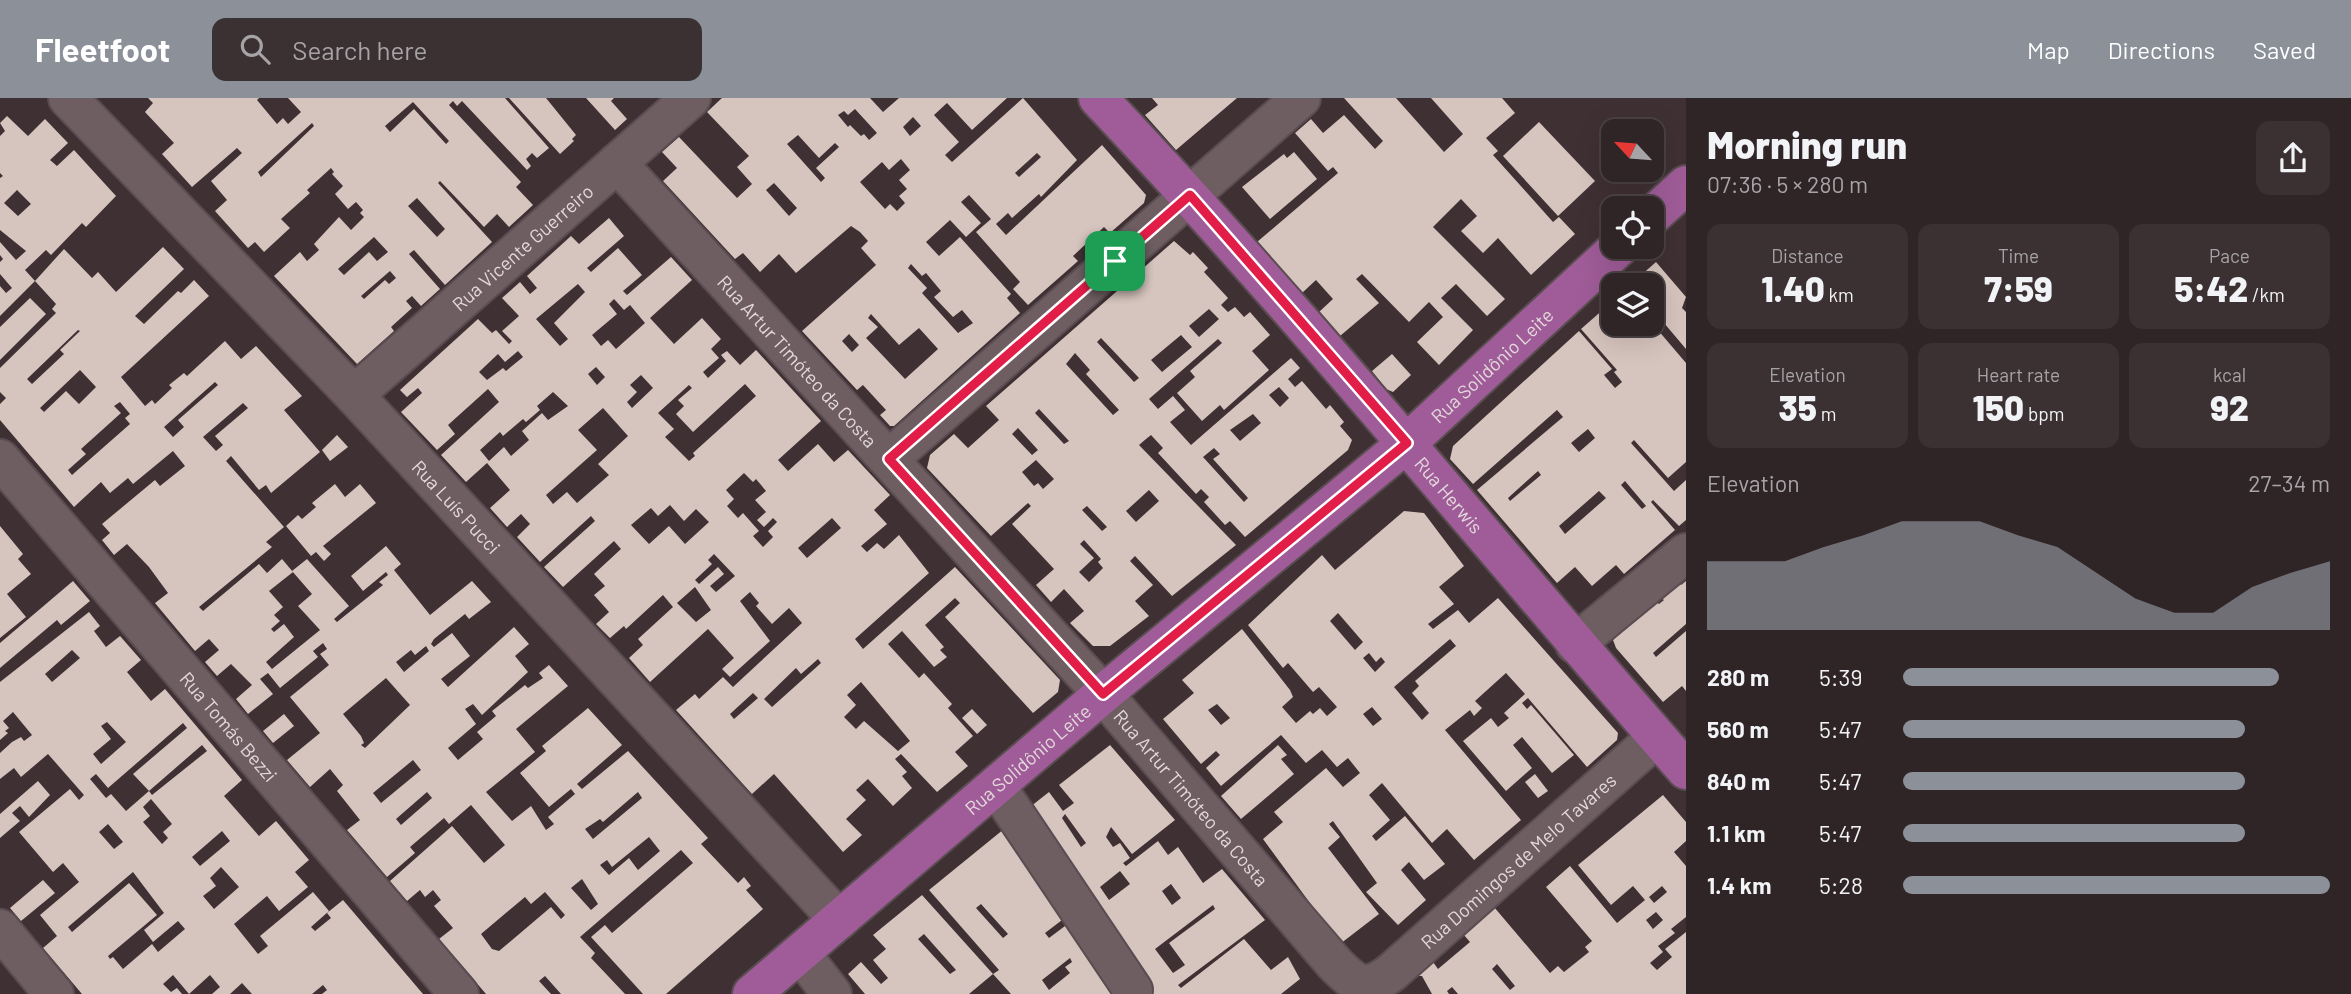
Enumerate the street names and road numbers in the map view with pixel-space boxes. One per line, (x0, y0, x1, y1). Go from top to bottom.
street label: Rua Vicente Guerreiro (447, 179, 597, 315)
street label: Rua Artur Timóteo da Costa (713, 270, 883, 452)
street label: Rua Solidônio Leite (1425, 303, 1557, 427)
street label: Rua Herwis (1411, 452, 1489, 537)
street label: Rua Luís Pucci (408, 455, 506, 558)
street label: Rua Tomás Bezzi (176, 667, 283, 786)
street label: Rua Solidônio Leite (959, 699, 1095, 819)
street label: Rua Artur Timóteo da Costa (1110, 704, 1274, 890)
street label: Rua Domingos de Melo Tavares (1416, 768, 1620, 953)

